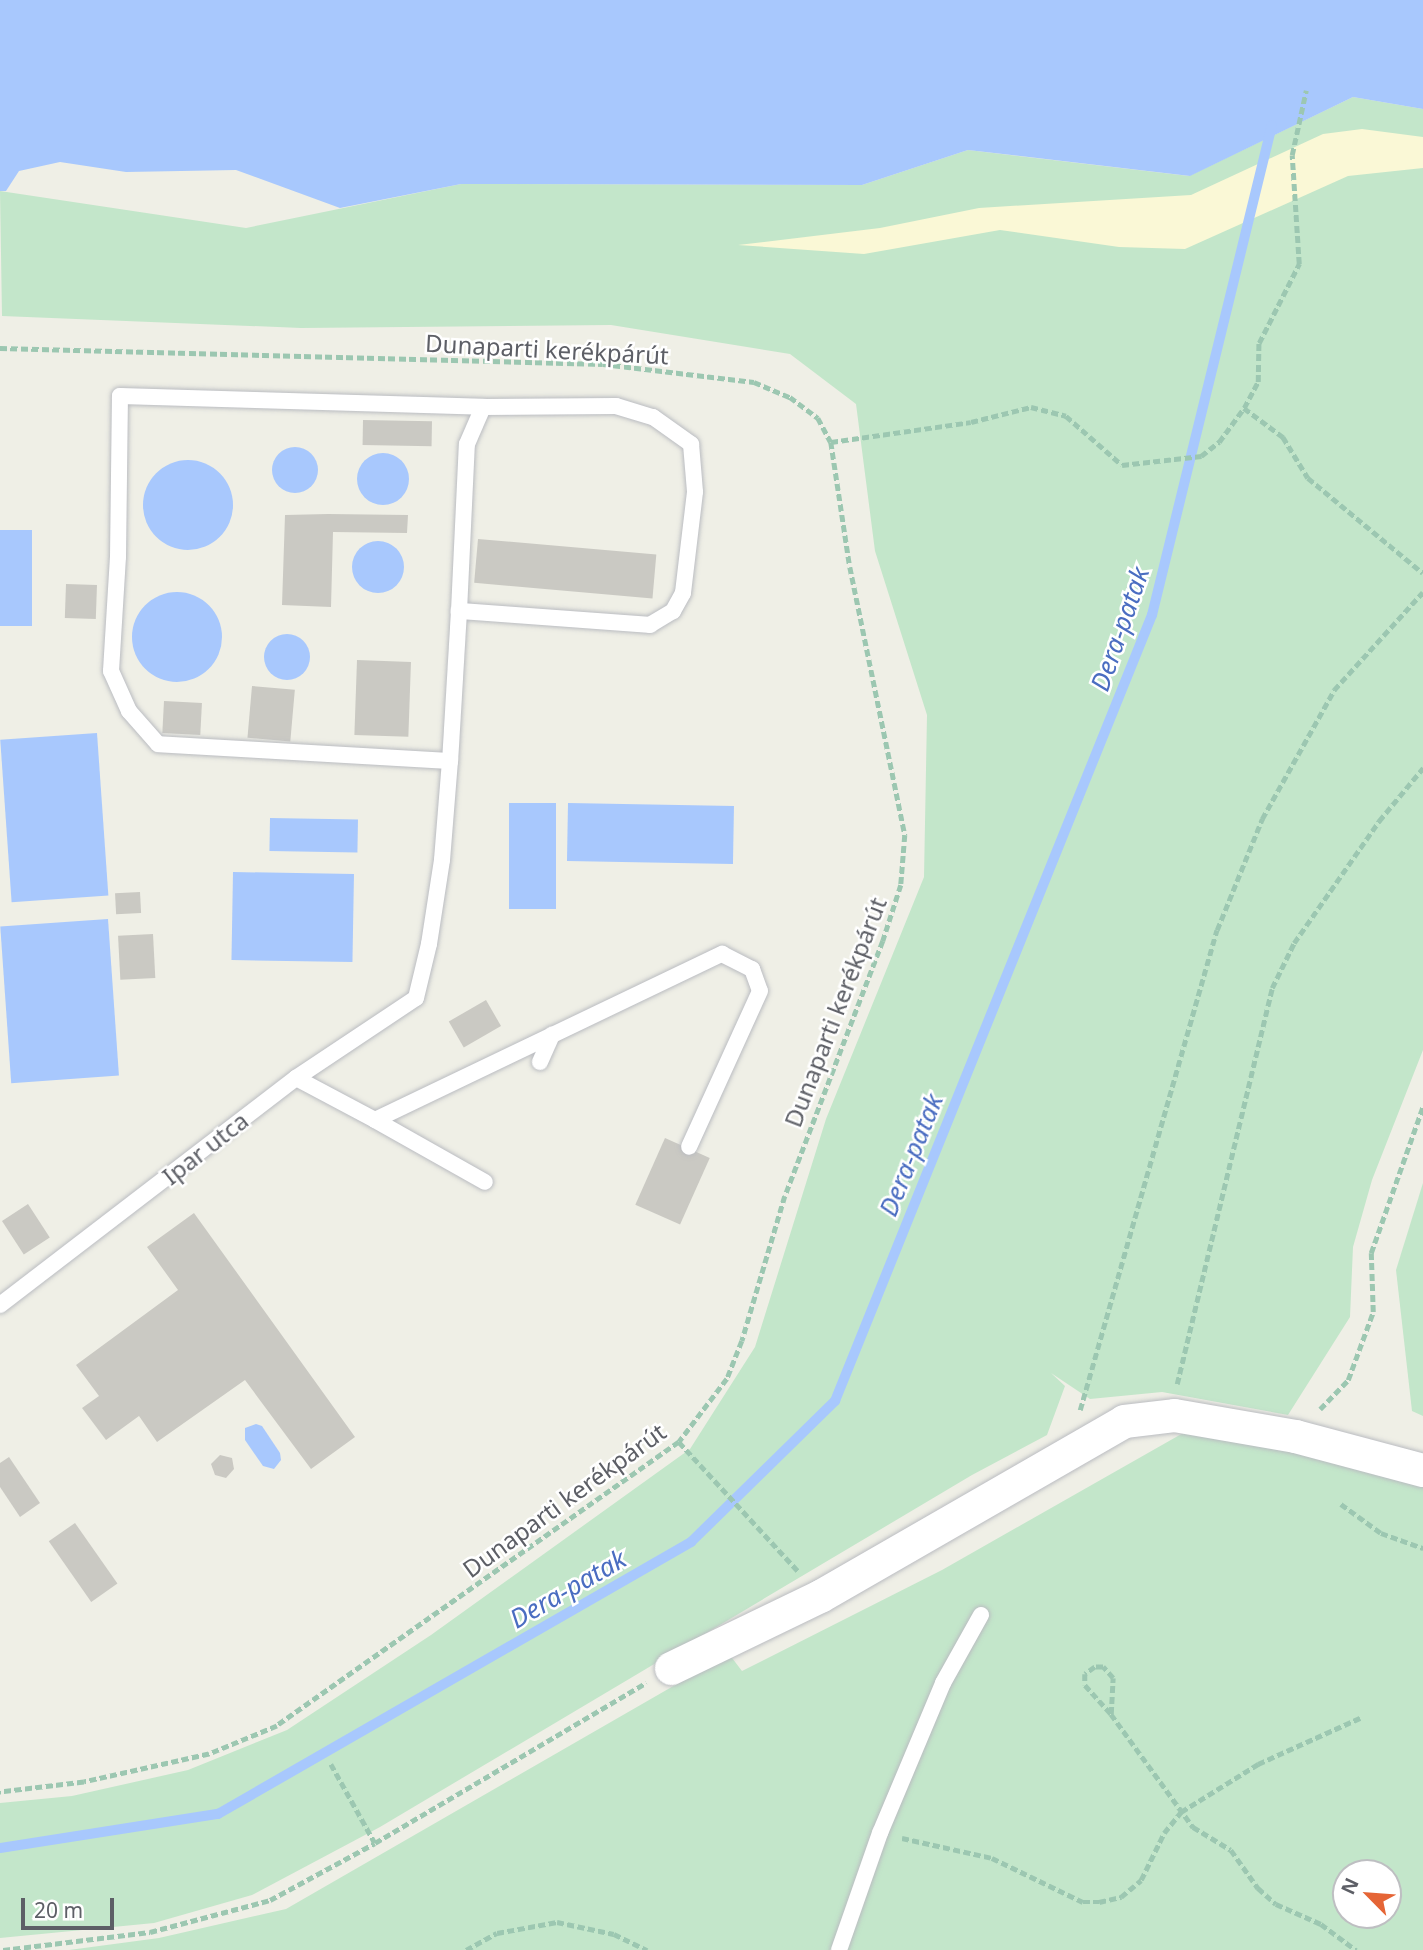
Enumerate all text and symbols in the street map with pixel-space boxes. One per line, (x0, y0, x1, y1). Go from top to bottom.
street label: Dunaparti kerékpárút (425, 328, 669, 370)
water label: Dera-patak (1084, 563, 1156, 695)
street label: Dunaparti kerékpárút (778, 893, 892, 1131)
water label: Dera-patak (872, 1089, 950, 1221)
street label: Ipar utca (156, 1106, 254, 1190)
street label: Dunaparti kerékpárút (457, 1417, 671, 1583)
water label: Dera-patak (504, 1543, 632, 1635)
north arrow (1332, 1859, 1402, 1929)
text: N (1335, 1873, 1365, 1898)
scale bar (24, 1884, 117, 1928)
text: 20 m (34, 1896, 83, 1924)

